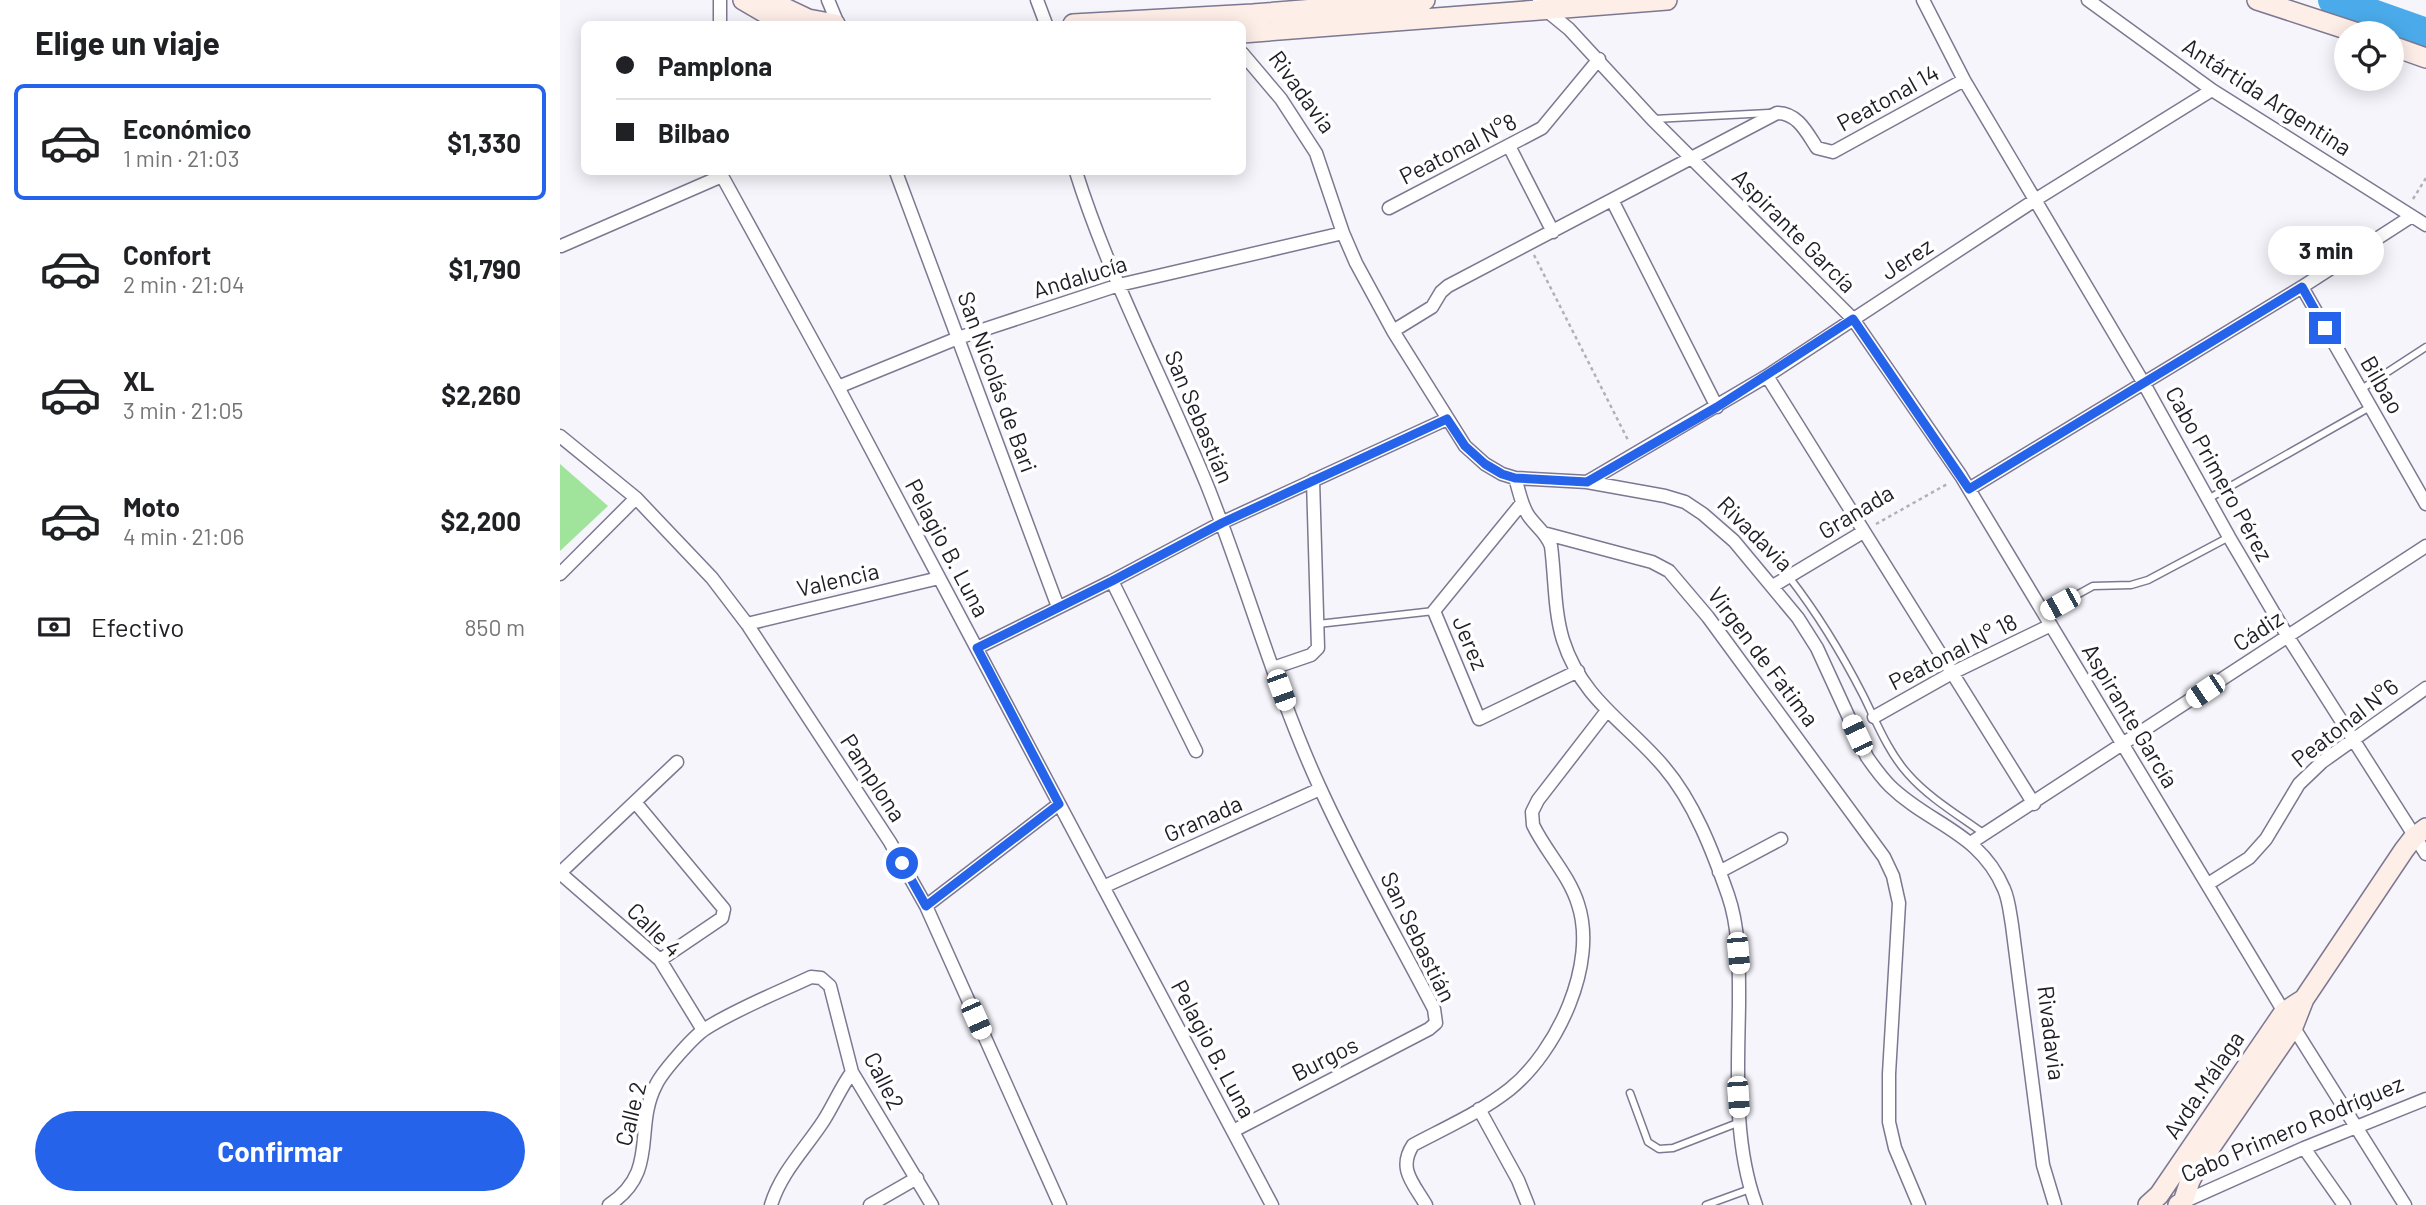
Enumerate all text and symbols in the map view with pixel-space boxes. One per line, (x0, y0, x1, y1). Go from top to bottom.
map controls (2334, 21, 2404, 91)
button: locate (2334, 21, 2404, 91)
text: Elige un viaje (35, 23, 220, 61)
street label: Antártida Argentina (2178, 31, 2357, 161)
street label: Rivadavia (1264, 45, 1342, 138)
text: Pamplona (658, 50, 772, 81)
street label: Peatonal 14 (1832, 58, 1943, 137)
street label: Peatonal N°8 (1394, 107, 1521, 190)
icon: car (39, 111, 102, 174)
text: Económico (123, 113, 252, 144)
text: Bilbao (658, 117, 730, 148)
text: $1,330 (447, 127, 521, 158)
text: 1 min · 21:03 (123, 144, 240, 172)
street label: Aspirante García (1727, 163, 1862, 298)
callout: 3 min (2267, 226, 2383, 276)
street label: Jerez (1875, 231, 1938, 285)
text: 3 min (2299, 236, 2353, 264)
icon: car (39, 237, 102, 300)
text: Confort (123, 239, 211, 270)
street label: Andalucía (1029, 249, 1130, 304)
text: $1,790 (449, 253, 521, 284)
text: 2 min · 21:04 (123, 270, 245, 298)
street label: San Nicolás de Bari (952, 287, 1044, 476)
route end (2309, 312, 2341, 344)
street label: San Sebastián (1159, 346, 1240, 487)
street label: Bilbao (2355, 350, 2411, 419)
icon: car (39, 363, 102, 426)
text: XL (123, 365, 154, 396)
text: $2,260 (441, 379, 521, 410)
street label: Cabo Primero Pérez (2160, 381, 2280, 566)
text: 3 min · 21:05 (123, 396, 243, 424)
street label: Pelagio B. Luna (900, 474, 996, 621)
street label: Granada (1813, 478, 1898, 544)
icon: car (39, 489, 102, 552)
street label: Rivadavia (1712, 490, 1799, 577)
text: Moto (123, 491, 180, 522)
text: $2,200 (440, 505, 521, 536)
text: 4 min · 21:06 (123, 522, 244, 550)
street label: Valencia (794, 556, 882, 602)
street label: Virgen de Fatima (1702, 581, 1825, 732)
car (2037, 585, 2084, 623)
street label: Cádiz (2227, 604, 2288, 657)
street label: Peatonal N° 18 (1884, 607, 2022, 695)
icon: cash (35, 608, 73, 646)
text: Efectivo (91, 611, 184, 642)
street label: Jerez (1447, 611, 1495, 674)
text: 850 m (465, 613, 525, 641)
street label: Aspirante García (2077, 638, 2185, 793)
car (1264, 667, 1299, 713)
car (2182, 671, 2229, 711)
street label: Peatonal N°6 (2285, 672, 2403, 773)
car (1839, 712, 1876, 758)
street label: Pamplona (835, 728, 913, 827)
street label: Granada (1159, 788, 1246, 848)
route start (886, 847, 918, 879)
street label: San Sebastián (1375, 867, 1463, 1006)
street label: Calle 4 (622, 896, 688, 962)
car (1726, 931, 1751, 975)
street label: Pelagio B. Luna (1166, 975, 1262, 1122)
street label: Rivadavia (2032, 984, 2072, 1082)
car (958, 996, 995, 1042)
street label: Avda.Málaga (2157, 1025, 2249, 1144)
street label: Burgos (1287, 1030, 1362, 1087)
street label: Calle2 (859, 1047, 911, 1114)
street label: Cabo Primero Rodríguez (2176, 1069, 2407, 1188)
car (1727, 1075, 1750, 1119)
street label: Calle 2 (609, 1079, 652, 1149)
button: Confirmar (35, 1111, 525, 1191)

